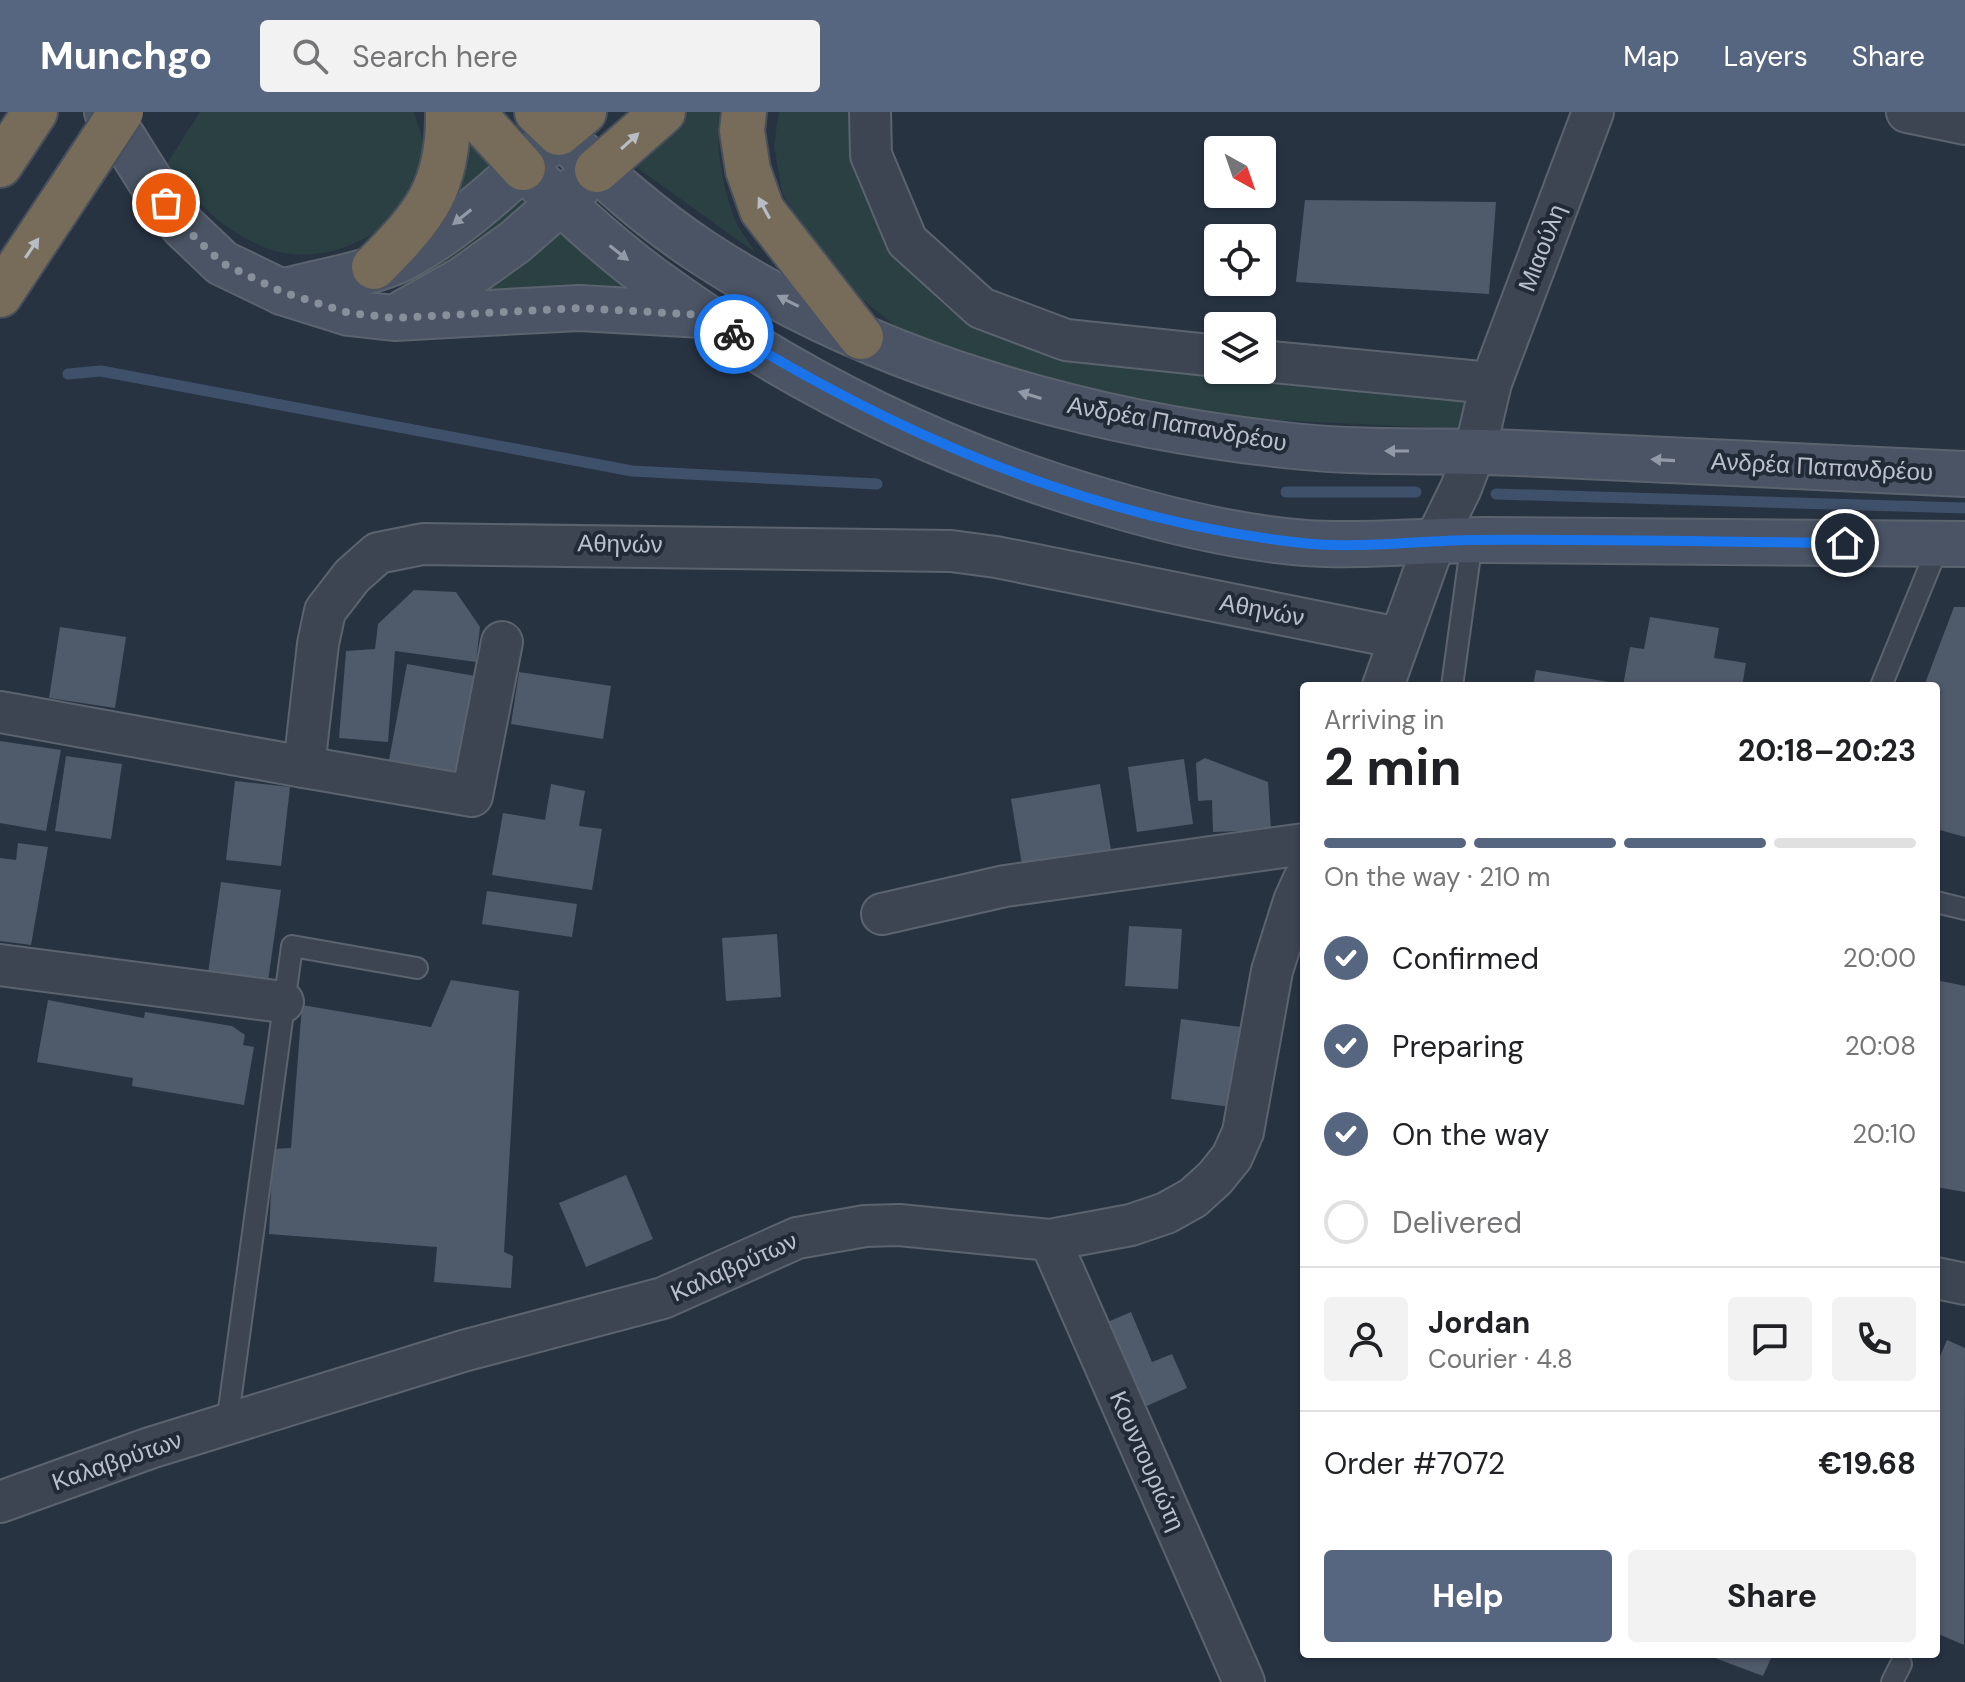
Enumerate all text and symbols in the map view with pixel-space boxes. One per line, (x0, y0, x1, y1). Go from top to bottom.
search box (260, 20, 820, 92)
text: Munchgo (40, 31, 212, 81)
icon: search (288, 34, 332, 78)
text: Search here (352, 37, 518, 76)
text: Map (1623, 38, 1680, 75)
text: Layers (1724, 38, 1808, 75)
text: Share (1852, 38, 1925, 75)
one-way arrow (619, 133, 639, 150)
north arrow (1204, 136, 1276, 208)
map controls (1204, 136, 1276, 384)
pin (132, 169, 200, 237)
icon: bag (144, 181, 188, 225)
one-way arrow (757, 197, 771, 219)
street label: Μιαούλη (1511, 200, 1572, 296)
one-way arrow (452, 208, 472, 224)
button: locate (1204, 224, 1276, 296)
one-way arrow (24, 237, 39, 258)
one-way arrow (609, 245, 629, 261)
courier (694, 294, 774, 374)
one-way arrow (777, 295, 800, 308)
icon: bike (712, 312, 756, 356)
button: layers (1204, 312, 1276, 384)
one-way arrow (1018, 389, 1042, 401)
street label: Ανδρέα Παπανδρέου (1065, 389, 1289, 458)
one-way arrow (1384, 445, 1409, 457)
street label: Ανδρέα Παπανδρέου (1710, 445, 1934, 488)
one-way arrow (1650, 453, 1675, 466)
pin (1811, 509, 1879, 577)
icon: home (1823, 521, 1867, 565)
street label: Αθηνών (577, 527, 663, 560)
street label: Αθηνών (1217, 586, 1307, 633)
text: Arriving in (1324, 703, 1444, 737)
text: 20:18–20:23 (1738, 731, 1916, 770)
text: 2 min (1324, 733, 1462, 801)
text: On the way · 210 m (1324, 860, 1550, 894)
icon: check (1324, 936, 1368, 980)
text: Confirmed (1392, 939, 1539, 978)
text: 20:00 (1843, 941, 1916, 975)
icon: check (1324, 1024, 1368, 1068)
text: Preparing (1392, 1027, 1524, 1066)
text: 20:08 (1845, 1029, 1916, 1063)
icon: check (1324, 1112, 1368, 1156)
text: On the way (1392, 1115, 1549, 1154)
text: 20:10 (1852, 1117, 1916, 1151)
text: Delivered (1392, 1203, 1522, 1242)
street label: Καλαβρύτων (666, 1225, 802, 1308)
button: person (1324, 1297, 1408, 1381)
button: chat (1728, 1297, 1812, 1381)
button: phone (1832, 1297, 1916, 1381)
text: Jordan (1428, 1303, 1530, 1342)
text: Courier · 4.8 (1428, 1342, 1573, 1376)
street label: Κουντουριώτη (1103, 1386, 1192, 1536)
street label: Καλαβρύτων (48, 1424, 186, 1497)
text: Order #7072 (1324, 1444, 1505, 1483)
text: €19.68 (1819, 1444, 1916, 1483)
button: Help (1324, 1550, 1612, 1642)
button: Share (1628, 1550, 1916, 1642)

